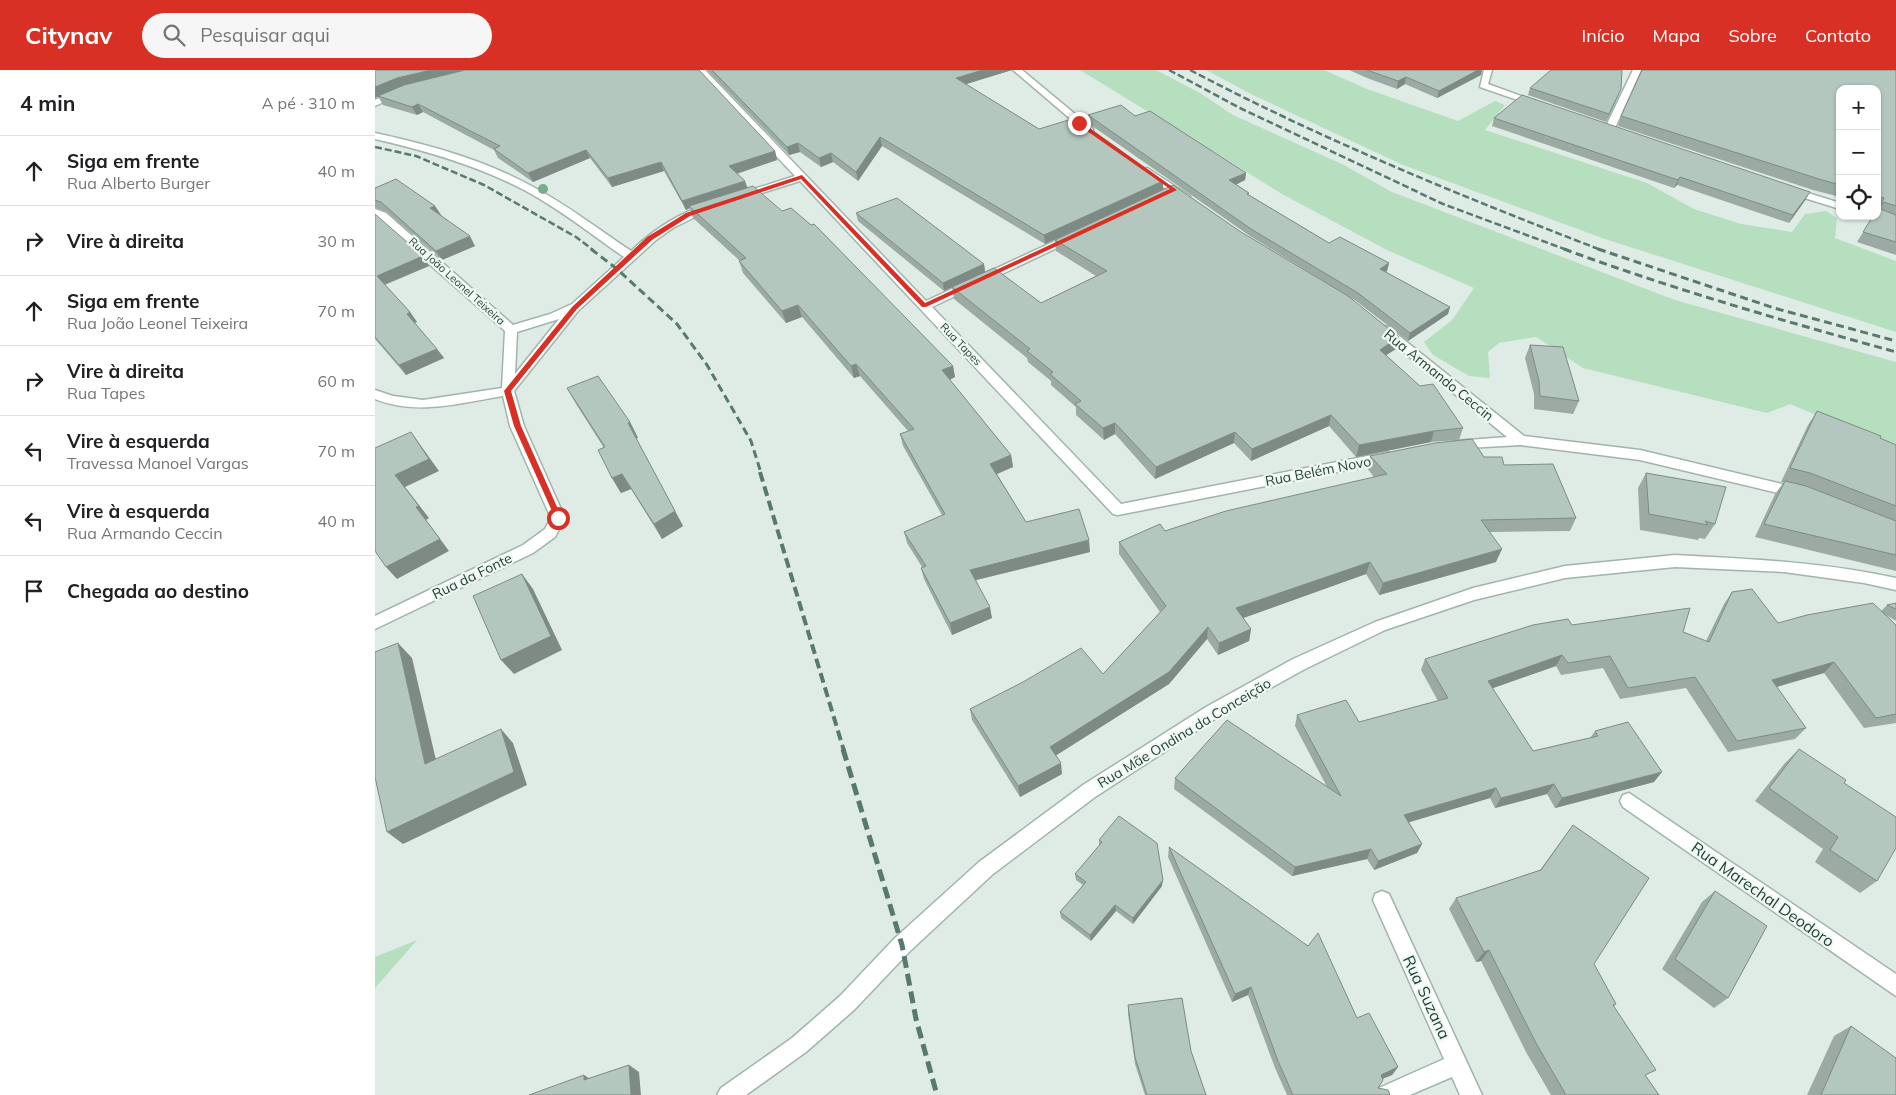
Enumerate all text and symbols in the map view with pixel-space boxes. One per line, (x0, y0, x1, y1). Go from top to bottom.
search box (142, 13, 492, 58)
text: Citynav (25, 20, 112, 50)
icon: search (160, 21, 188, 49)
text: Pesquisar aqui (200, 23, 330, 47)
text: Início (1582, 24, 1625, 47)
text: Mapa (1653, 24, 1700, 47)
text: Sobre (1728, 24, 1777, 47)
text: Contato (1805, 24, 1871, 47)
map controls (1836, 85, 1881, 220)
button: + (1836, 85, 1881, 130)
text: 4 min (20, 90, 75, 116)
text: A pé · 310 m (262, 93, 355, 113)
route end (1068, 112, 1091, 135)
button: − (1836, 130, 1881, 175)
text: Siga em frente (67, 149, 199, 173)
icon: ahead (20, 157, 48, 185)
text: 40 m (318, 161, 355, 181)
text: Rua Alberto Burger (67, 173, 210, 193)
button: locate (1836, 175, 1881, 220)
icon: right (20, 227, 48, 255)
text: Vire à direita (67, 229, 184, 253)
text: 30 m (318, 231, 355, 251)
street label: Rua João Leonel Teixeira (406, 234, 508, 328)
text: Siga em frente (67, 289, 199, 313)
icon: ahead (20, 297, 48, 325)
text: 70 m (318, 301, 355, 321)
text: Rua João Leonel Teixeira (67, 313, 248, 333)
street label: Rua Tapes (937, 320, 985, 368)
street label: Rua Armando Ceccin (1380, 325, 1498, 425)
text: Vire à direita (67, 359, 184, 383)
icon: right (20, 367, 48, 395)
text: 60 m (318, 371, 355, 391)
text: Rua Tapes (67, 383, 145, 403)
text: Vire à esquerda (67, 429, 210, 453)
icon: left (20, 437, 48, 465)
text: 70 m (318, 441, 355, 461)
street label: Rua Belém Novo (1264, 452, 1372, 490)
text: Travessa Manoel Vargas (67, 453, 249, 473)
text: Vire à esquerda (67, 499, 210, 523)
icon: left (20, 507, 48, 535)
route start (547, 507, 570, 530)
text: 40 m (318, 511, 355, 531)
text: Rua Armando Ceccin (67, 523, 223, 543)
street label: Rua da Fonte (429, 549, 515, 603)
icon: arrive (20, 577, 48, 605)
text: Chegada ao destino (67, 579, 249, 603)
street label: Rua Mãe Ondina da Conceição (1094, 674, 1274, 792)
street label: Rua Marechal Deodoro (1688, 837, 1838, 951)
street label: Rua Suzana (1399, 952, 1455, 1042)

